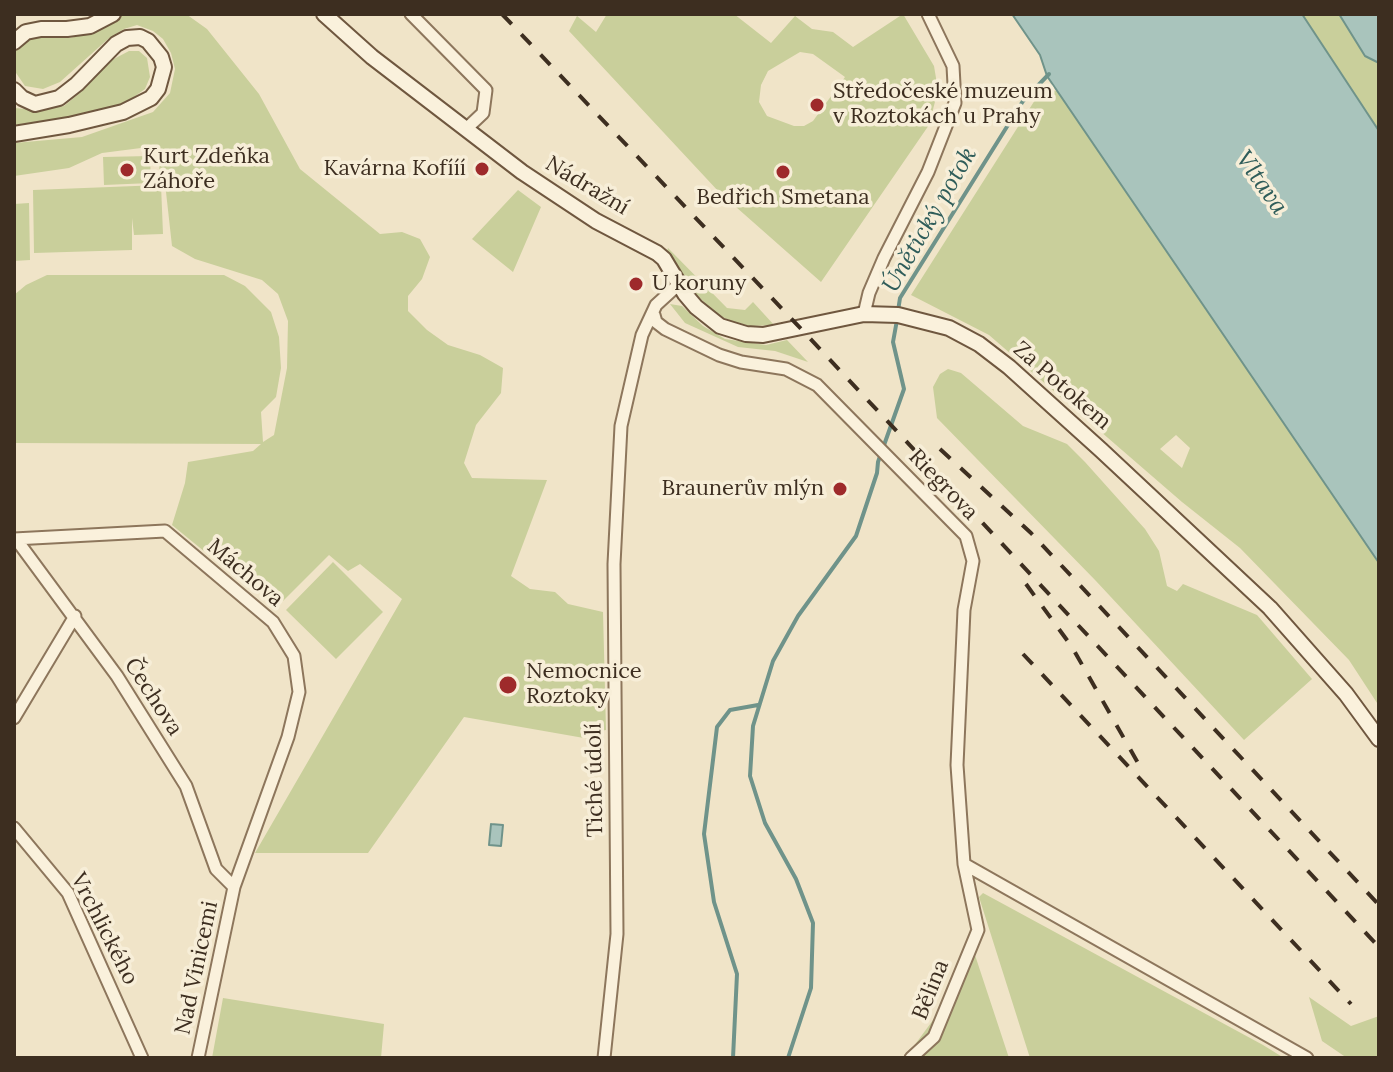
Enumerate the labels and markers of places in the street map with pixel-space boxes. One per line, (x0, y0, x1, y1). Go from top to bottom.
place label: Středočeské muzeum v Roztokách u Prahy (833, 79, 1053, 130)
marker: Středočeské muzeum v Roztokách u Prahy (808, 96, 826, 114)
place label: Kurt Zdeňka Záhoře (143, 144, 270, 196)
place label: Kavárna Kofííí (324, 156, 466, 182)
marker: Kavárna Kofííí (473, 160, 491, 178)
marker: Kurt Zdeňka Záhoře (118, 161, 136, 179)
marker: Bedřich Smetana (774, 163, 792, 181)
place label: Bedřich Smetana (696, 185, 870, 211)
place label: U koruny (652, 271, 746, 297)
marker: U koruny (627, 275, 645, 293)
place label: Braunerův mlýn (662, 476, 824, 502)
marker: Braunerův mlýn (831, 480, 849, 498)
place label: Nemocnice Roztoky (526, 659, 642, 710)
marker: Nemocnice Roztoky (497, 674, 519, 696)

